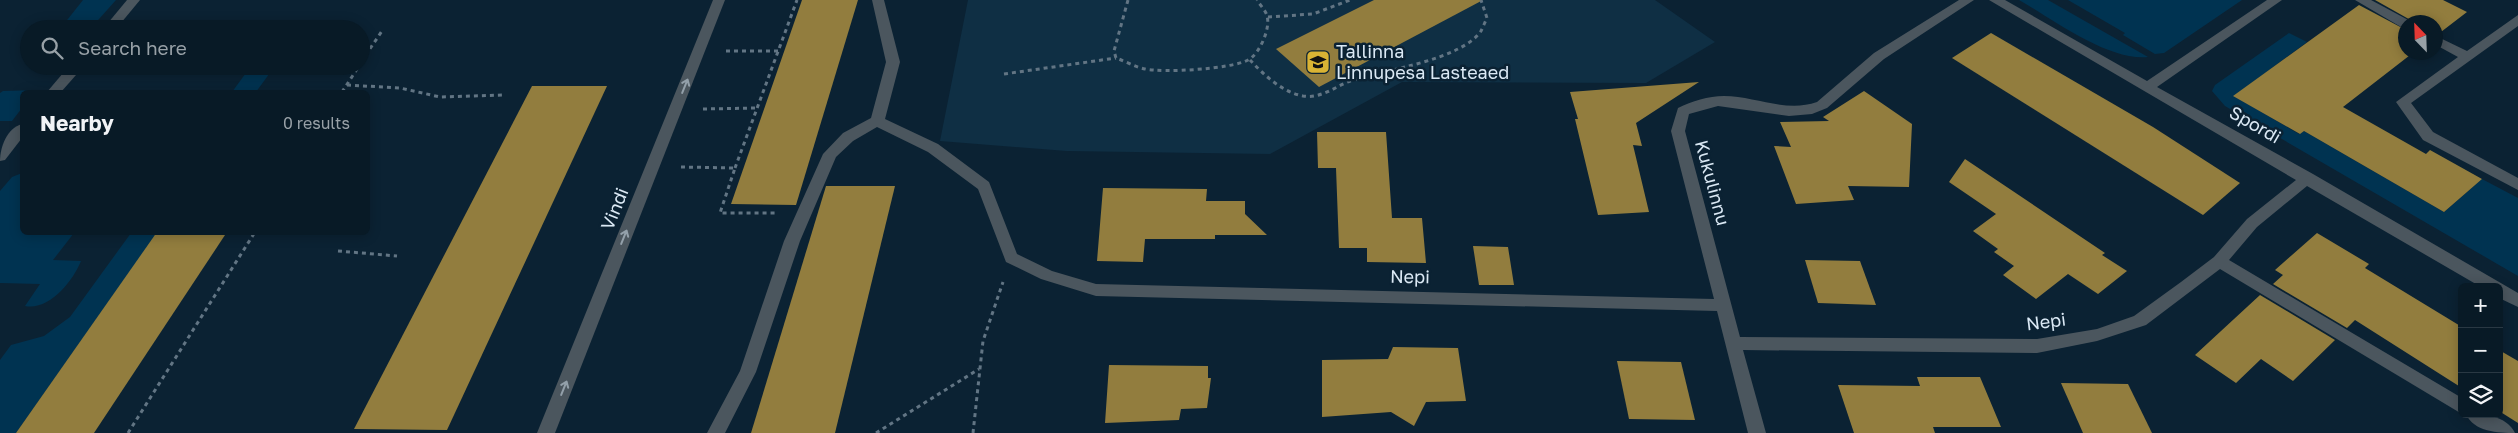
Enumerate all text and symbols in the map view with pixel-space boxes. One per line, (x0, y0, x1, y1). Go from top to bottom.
north arrow (2398, 15, 2443, 60)
search box (20, 20, 370, 75)
icon: search (38, 34, 66, 62)
text: Search here (78, 36, 187, 59)
place label: Tallinna Linnupesa Lasteaed (1336, 40, 1509, 83)
school or university icon: Tallinna Linnupesa Lasteaed (1305, 49, 1331, 75)
one-way arrow (680, 79, 690, 94)
street label: Spordi (2226, 101, 2285, 148)
text: Nearby (40, 110, 114, 136)
text: 0 results (283, 113, 350, 133)
street label: Kukulinnu (1691, 138, 1735, 228)
street label: Vindi (596, 184, 632, 233)
one-way arrow (620, 230, 630, 245)
street label: Nepi (1390, 265, 1430, 287)
map controls (2458, 283, 2503, 418)
button: + (2458, 283, 2503, 328)
street label: Nepi (2025, 308, 2067, 334)
button: − (2458, 328, 2503, 373)
button: layers (2458, 373, 2503, 418)
one-way arrow (560, 381, 569, 396)

